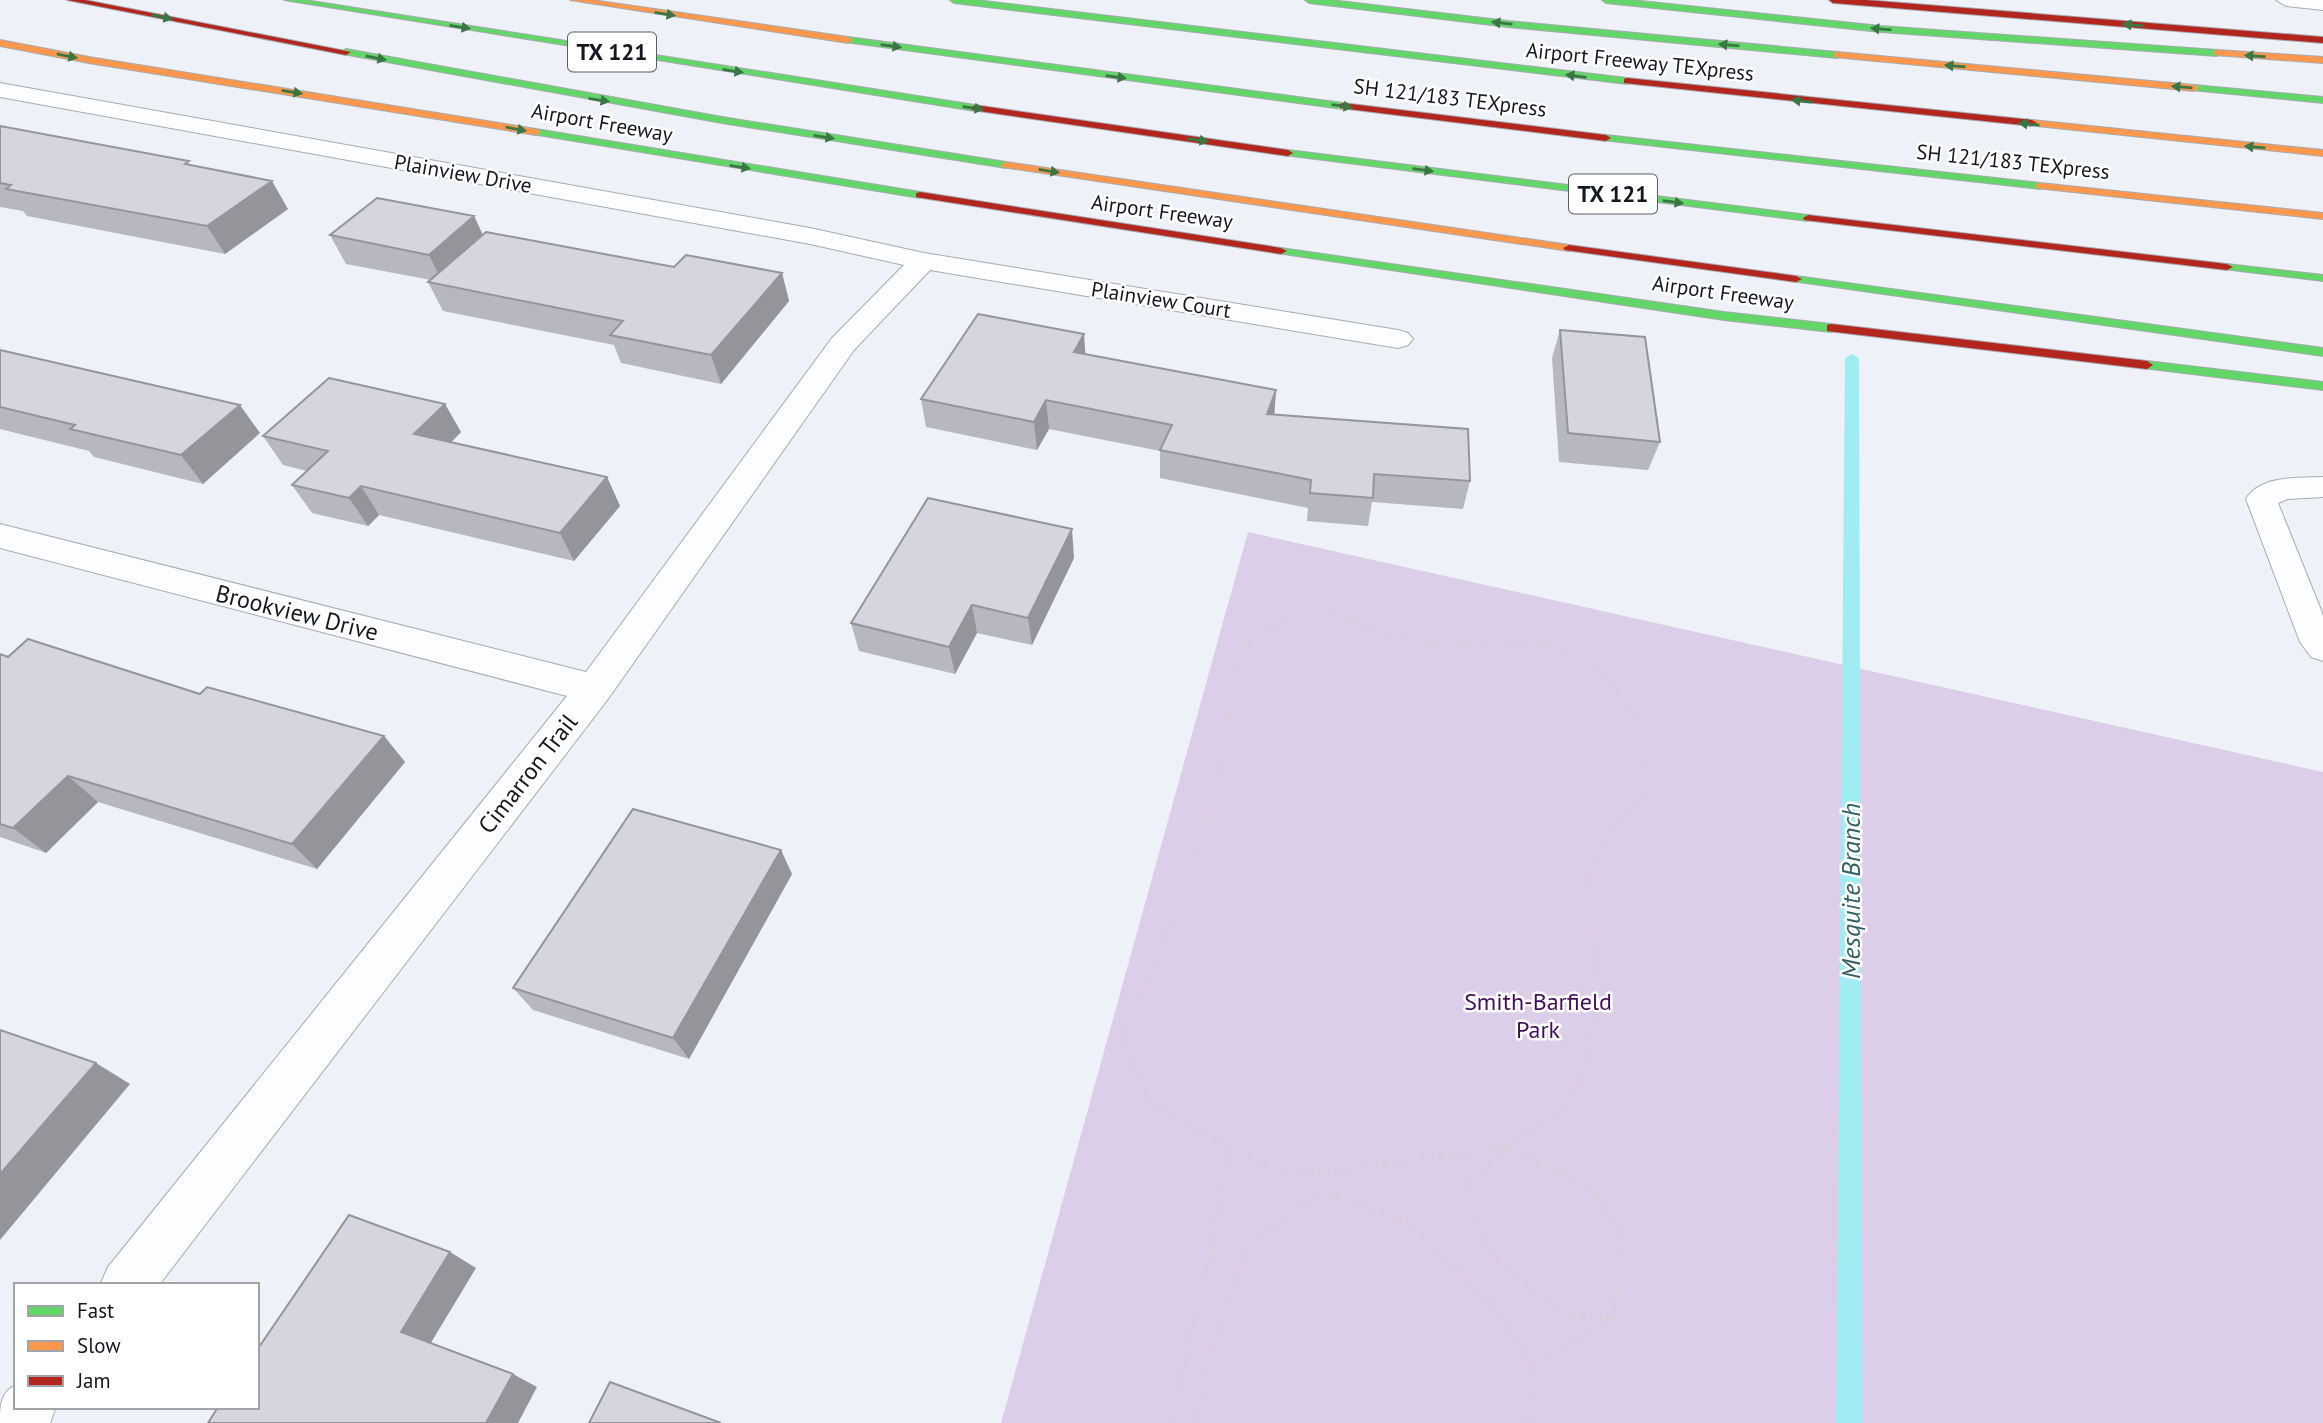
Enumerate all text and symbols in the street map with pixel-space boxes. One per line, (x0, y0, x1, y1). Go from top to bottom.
one-way arrow (654, 9, 676, 20)
one-way arrow (151, 12, 173, 23)
one-way arrow (1491, 17, 1513, 28)
one-way arrow (2122, 19, 2144, 30)
one-way arrow (449, 22, 471, 33)
one-way arrow (1870, 23, 1892, 34)
road number: TX 121 (568, 32, 656, 72)
street label: Airport Freeway TEXpress (1525, 36, 1755, 87)
one-way arrow (1718, 39, 1740, 50)
one-way arrow (880, 41, 902, 52)
one-way arrow (56, 50, 78, 61)
one-way arrow (2244, 50, 2266, 61)
one-way arrow (365, 52, 387, 63)
one-way arrow (1944, 60, 1966, 71)
one-way arrow (722, 66, 744, 77)
one-way arrow (1565, 70, 1587, 81)
one-way arrow (1105, 72, 1127, 83)
street label: SH 121/183 TEXpress (1352, 72, 1548, 123)
one-way arrow (2171, 81, 2193, 92)
one-way arrow (281, 87, 303, 98)
one-way arrow (589, 94, 611, 105)
one-way arrow (1791, 95, 1813, 106)
street label: Airport Freeway (529, 97, 675, 148)
one-way arrow (1331, 100, 1353, 111)
one-way arrow (962, 103, 984, 114)
one-way arrow (2017, 118, 2039, 129)
one-way arrow (505, 124, 527, 135)
one-way arrow (813, 132, 835, 143)
one-way arrow (1187, 135, 1209, 146)
street label: SH 121/183 TEXpress (1915, 138, 2111, 185)
one-way arrow (2244, 141, 2266, 152)
street label: Plainview Drive (392, 148, 534, 199)
one-way arrow (729, 162, 751, 173)
one-way arrow (1413, 165, 1435, 176)
one-way arrow (1038, 166, 1060, 177)
road number: TX 121 (1569, 174, 1657, 214)
street label: Airport Freeway (1090, 188, 1235, 235)
one-way arrow (1663, 196, 1685, 207)
street label: Airport Freeway (1651, 269, 1796, 316)
street label: Plainview Court (1089, 275, 1233, 324)
street label: Brookview Drive (213, 577, 382, 648)
street label: Cimarron Trail (471, 707, 584, 840)
water label: Mesquite Branch (1834, 803, 1867, 979)
park label: Smith-Barfield Park (1464, 986, 1612, 1045)
legend (14, 1283, 259, 1409)
text: Fast (77, 1297, 114, 1324)
text: Slow (77, 1332, 121, 1359)
text: Jam (76, 1367, 111, 1394)

